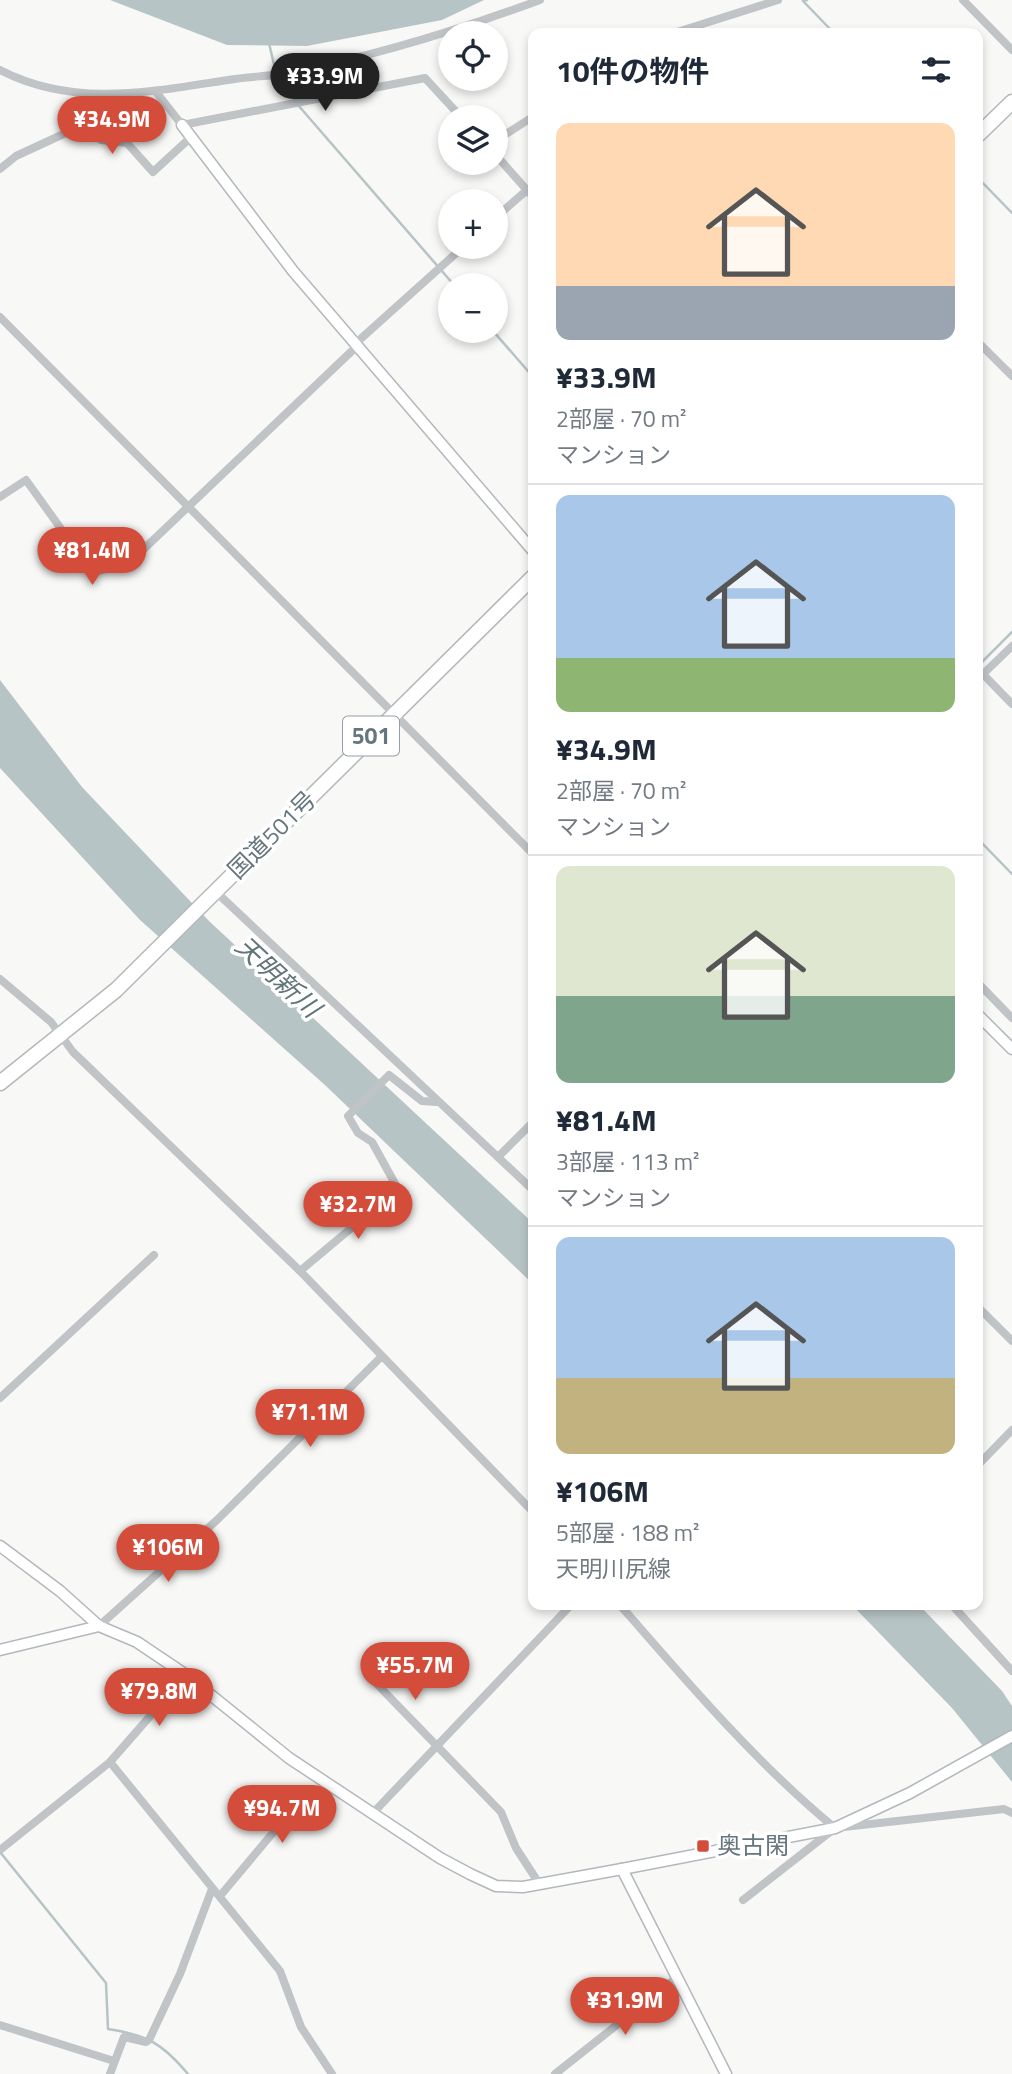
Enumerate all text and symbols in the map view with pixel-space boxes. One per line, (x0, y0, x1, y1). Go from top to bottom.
map controls (438, 21, 508, 343)
button: locate (438, 21, 508, 91)
text: 10件の物件 (556, 48, 710, 94)
icon: filters (917, 51, 955, 89)
pin: ¥33.9M (268, 54, 382, 113)
text: ¥33.9M (286, 58, 364, 93)
pin: ¥34.9M (55, 96, 169, 156)
text: ¥34.9M (73, 101, 151, 136)
button: layers (438, 105, 508, 175)
icon: home (693, 169, 819, 295)
button: + (438, 189, 508, 259)
button: − (438, 273, 508, 343)
text: ¥33.9M (556, 354, 657, 400)
text: 2部屋 · 70 m² (556, 401, 686, 436)
text: マンション (556, 437, 671, 472)
pin: ¥81.4M (35, 528, 149, 587)
text: ¥81.4M (53, 532, 131, 567)
icon: home (693, 541, 819, 667)
road number: 501 (343, 716, 399, 756)
text: ¥34.9M (556, 726, 657, 772)
text: 2部屋 · 70 m² (556, 773, 686, 808)
street label: 国道501号 (219, 782, 324, 887)
text: マンション (556, 809, 671, 844)
icon: home (693, 912, 819, 1038)
water label: 天明新川 (227, 927, 332, 1028)
text: ¥81.4M (556, 1097, 657, 1143)
text: 3部屋 · 113 m² (556, 1144, 699, 1179)
text: マンション (556, 1180, 671, 1215)
pin: ¥32.7M (301, 1182, 415, 1241)
text: ¥32.7M (319, 1186, 397, 1221)
icon: home (693, 1283, 819, 1409)
pin: ¥71.1M (253, 1390, 367, 1449)
text: ¥71.1M (271, 1394, 349, 1429)
text: ¥106M (556, 1468, 649, 1514)
text: 5部屋 · 188 m² (556, 1515, 699, 1550)
pin: ¥106M (119, 1524, 217, 1584)
text: ¥106M (132, 1529, 204, 1564)
text: 天明川尻線 (556, 1551, 671, 1586)
pin: ¥55.7M (358, 1642, 472, 1702)
text: ¥55.7M (376, 1647, 454, 1682)
pin: ¥79.8M (102, 1668, 216, 1728)
text: ¥79.8M (120, 1673, 198, 1708)
pin: ¥94.7M (225, 1786, 339, 1845)
text: ¥94.7M (243, 1790, 321, 1825)
place label: 奥古閑 (717, 1827, 789, 1863)
marker: 奥古閑 (695, 1838, 711, 1854)
pin: ¥31.9M (568, 1978, 682, 2037)
text: ¥31.9M (586, 1982, 664, 2017)

